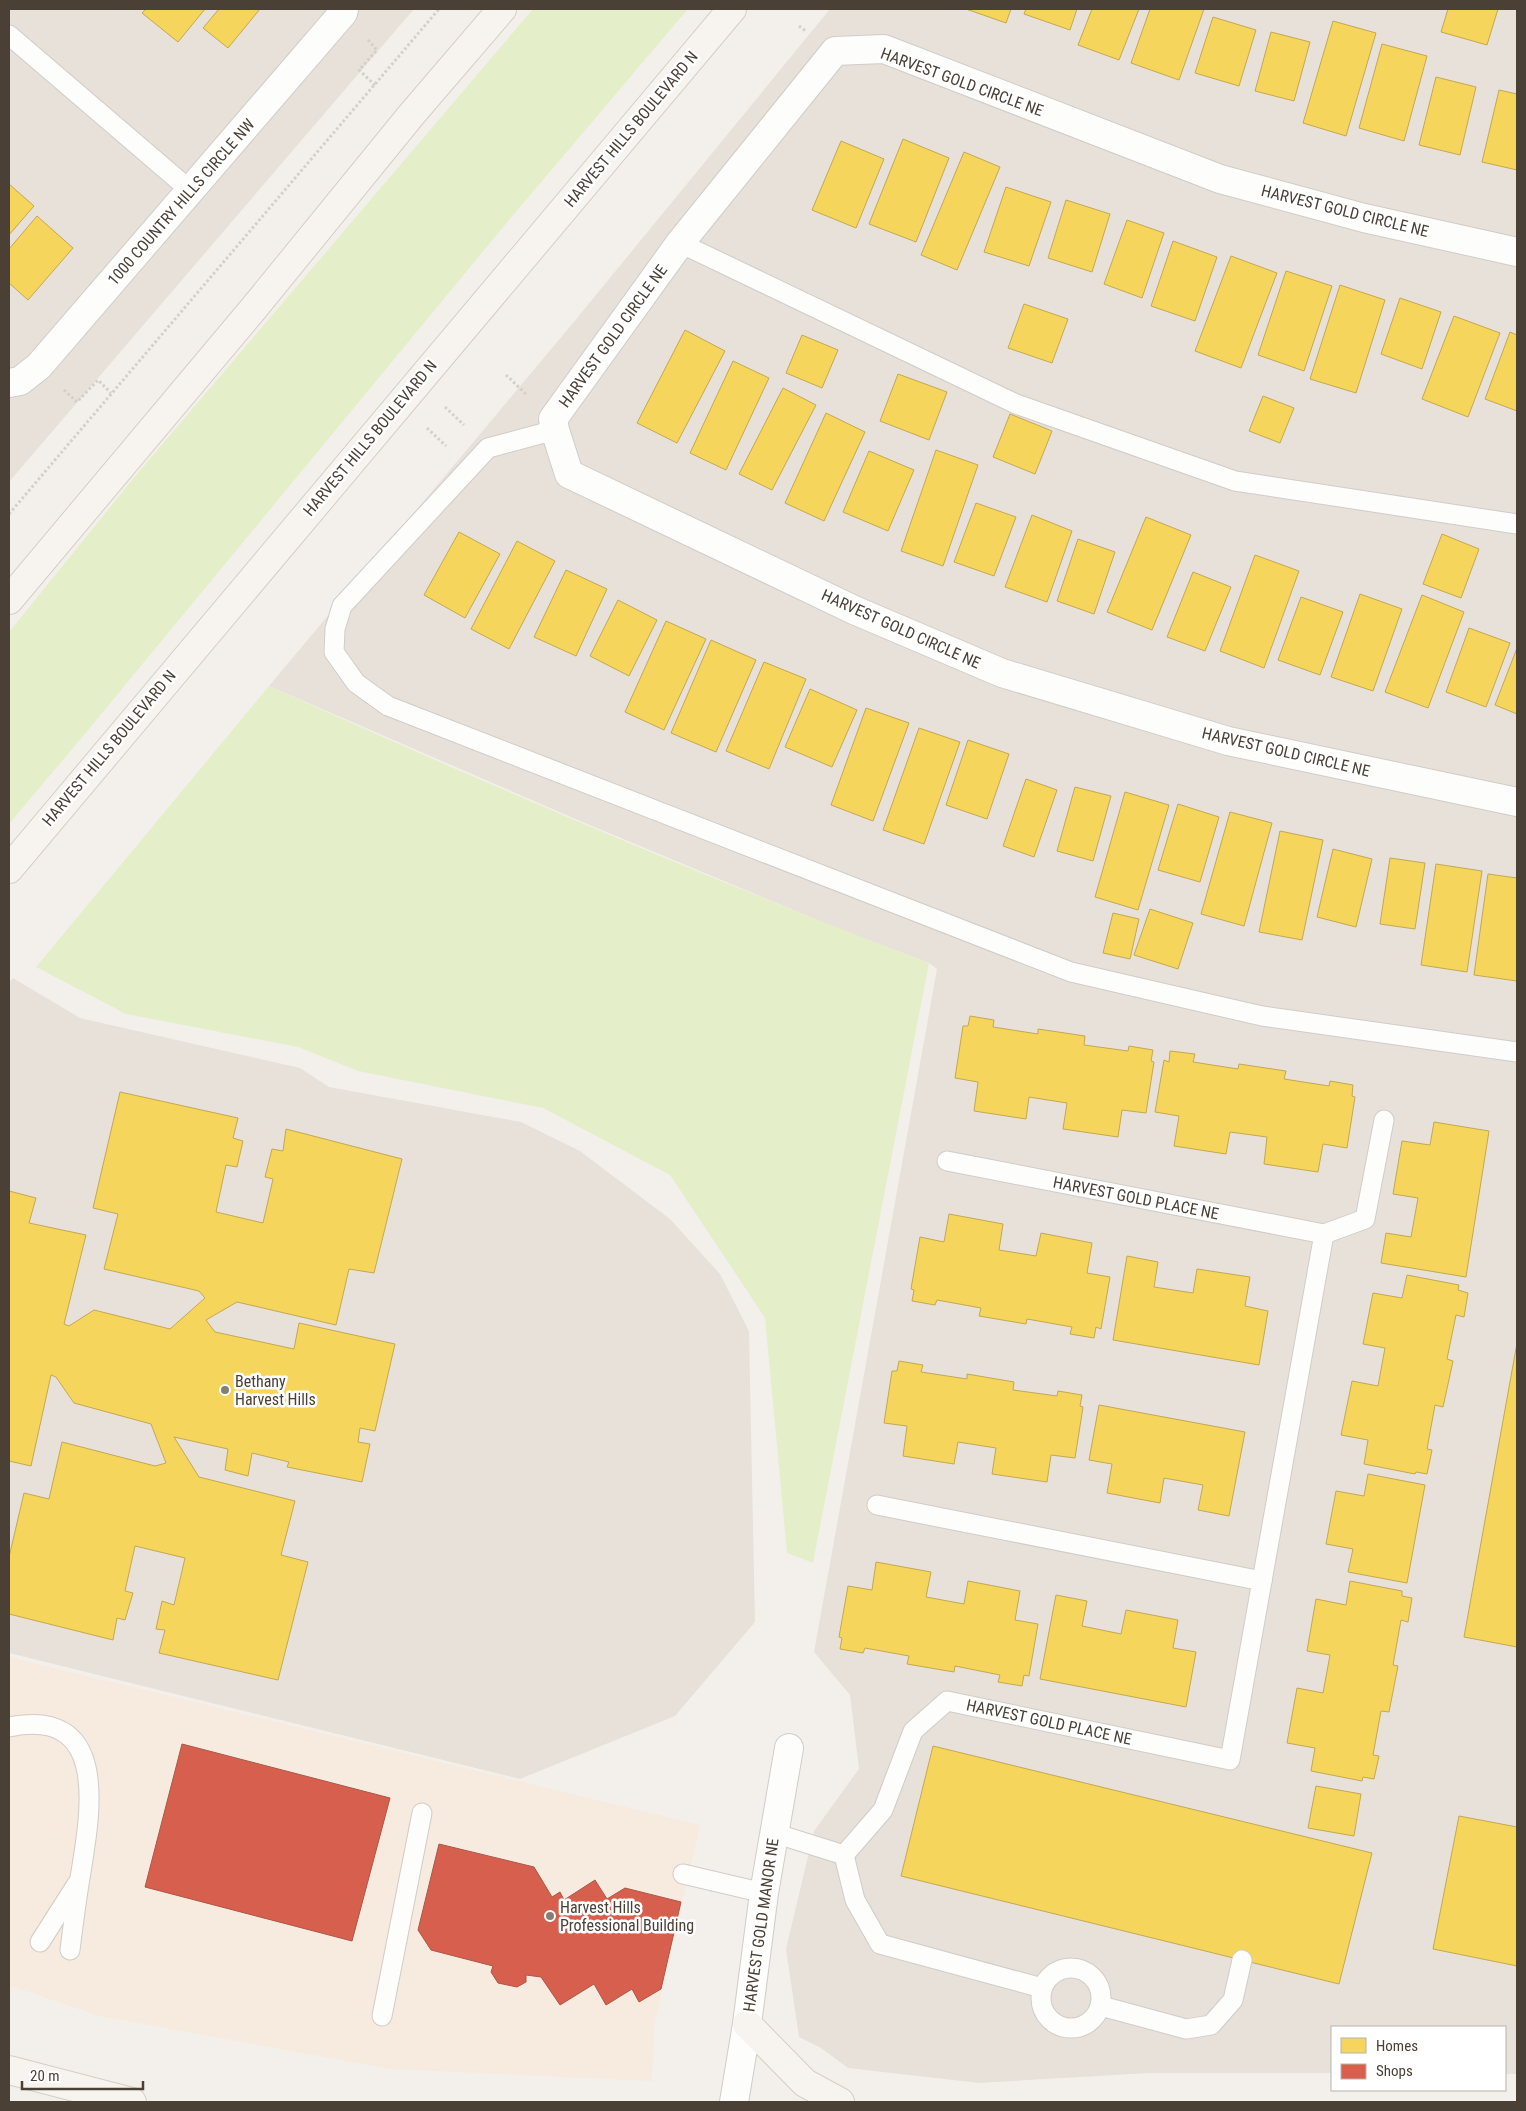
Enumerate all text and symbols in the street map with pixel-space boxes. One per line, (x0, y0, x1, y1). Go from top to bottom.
street label: HARVEST GOLD CIRCLE NE (878, 44, 1046, 120)
street label: HARVEST HILLS BOULEVARD N (560, 47, 702, 211)
street label: 1000 COUNTRY HILLS CIRCLE NW (104, 115, 258, 289)
street label: HARVEST GOLD CIRCLE NE (1259, 181, 1431, 241)
street label: HARVEST GOLD CIRCLE NE (555, 261, 671, 411)
street label: HARVEST HILLS BOULEVARD N (299, 356, 441, 520)
street label: HARVEST GOLD CIRCLE NE (819, 585, 983, 673)
street label: HARVEST HILLS BOULEVARD N (38, 666, 180, 830)
street label: HARVEST GOLD CIRCLE NE (1200, 723, 1372, 781)
street label: HARVEST GOLD PLACE NE (1052, 1173, 1220, 1223)
place label: Bethany Harvest Hills (235, 1372, 316, 1409)
marker: Bethany Harvest Hills (219, 1384, 231, 1396)
street label: HARVEST GOLD PLACE NE (965, 1695, 1133, 1749)
street label: HARVEST GOLD MANOR NE (739, 1837, 783, 2013)
place label: Harvest Hills Professional Building (560, 1898, 694, 1935)
marker: Harvest Hills Professional Building (544, 1910, 556, 1922)
legend (1331, 2026, 1506, 2091)
text: Homes (1376, 2037, 1418, 2055)
scale bar (22, 2058, 144, 2090)
text: Shops (1376, 2062, 1413, 2080)
text: 20 m (30, 2067, 60, 2085)

